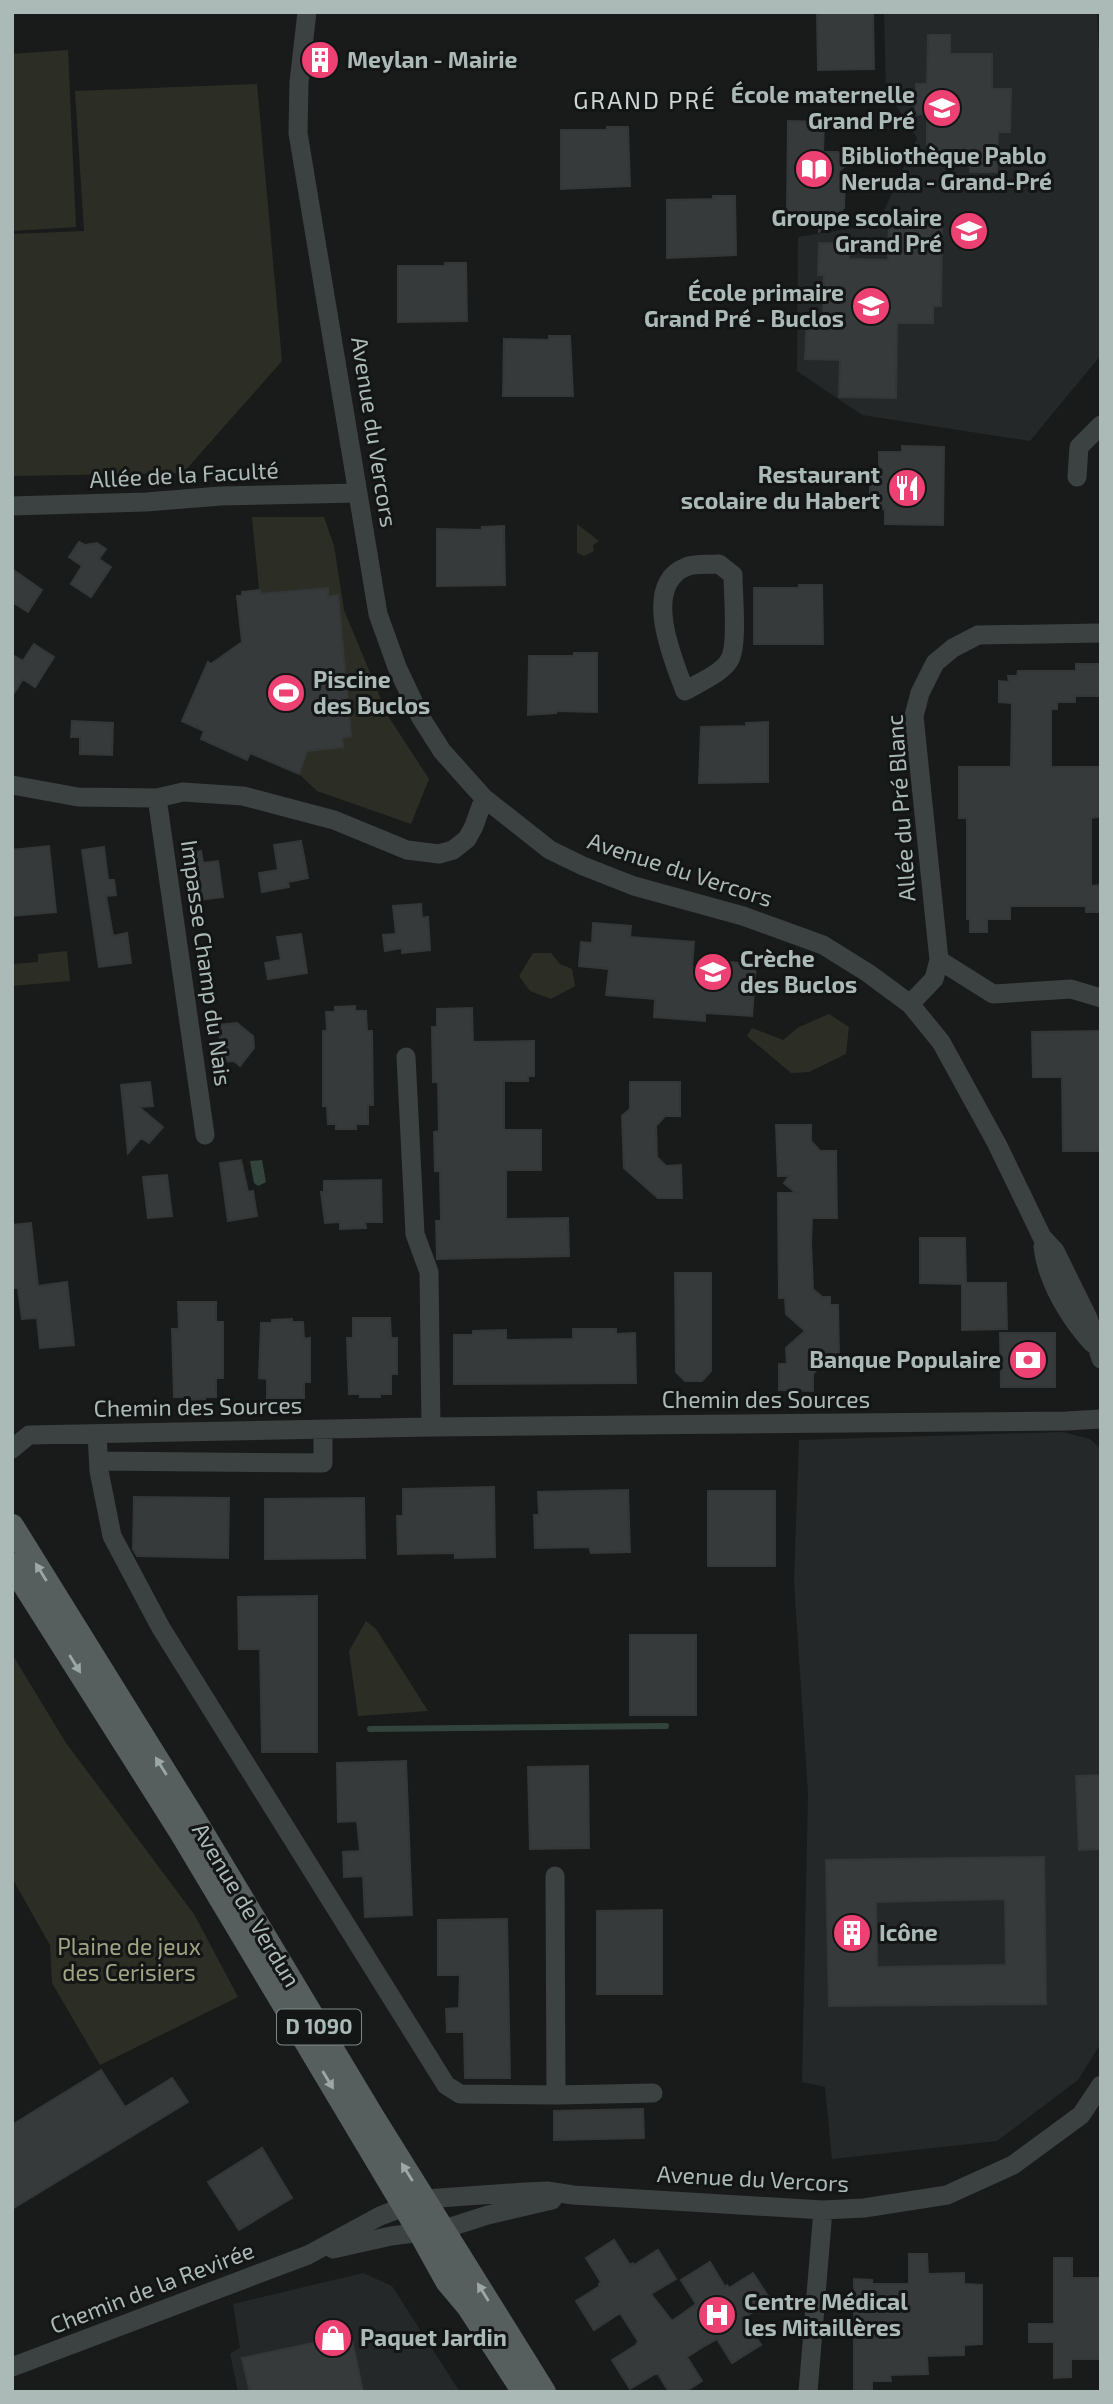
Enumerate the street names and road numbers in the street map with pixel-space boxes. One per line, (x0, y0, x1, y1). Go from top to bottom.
street label: Avenue du Vercors (346, 335, 404, 529)
street label: Allée de la Faculté (89, 455, 279, 493)
street label: Allée du Pré Blanc (879, 714, 921, 903)
street label: Avenue du Vercors (584, 826, 776, 912)
street label: Impasse Champ du Nais (176, 838, 238, 1088)
street label: Chemin des Sources (662, 1385, 870, 1413)
street label: Chemin des Sources (93, 1390, 303, 1422)
street label: Avenue de Verdun (187, 1817, 307, 1992)
road number: D 1090 (277, 2010, 361, 2044)
street label: Avenue du Vercors (656, 2159, 850, 2197)
street label: Chemin de la Revirée (46, 2235, 258, 2339)

